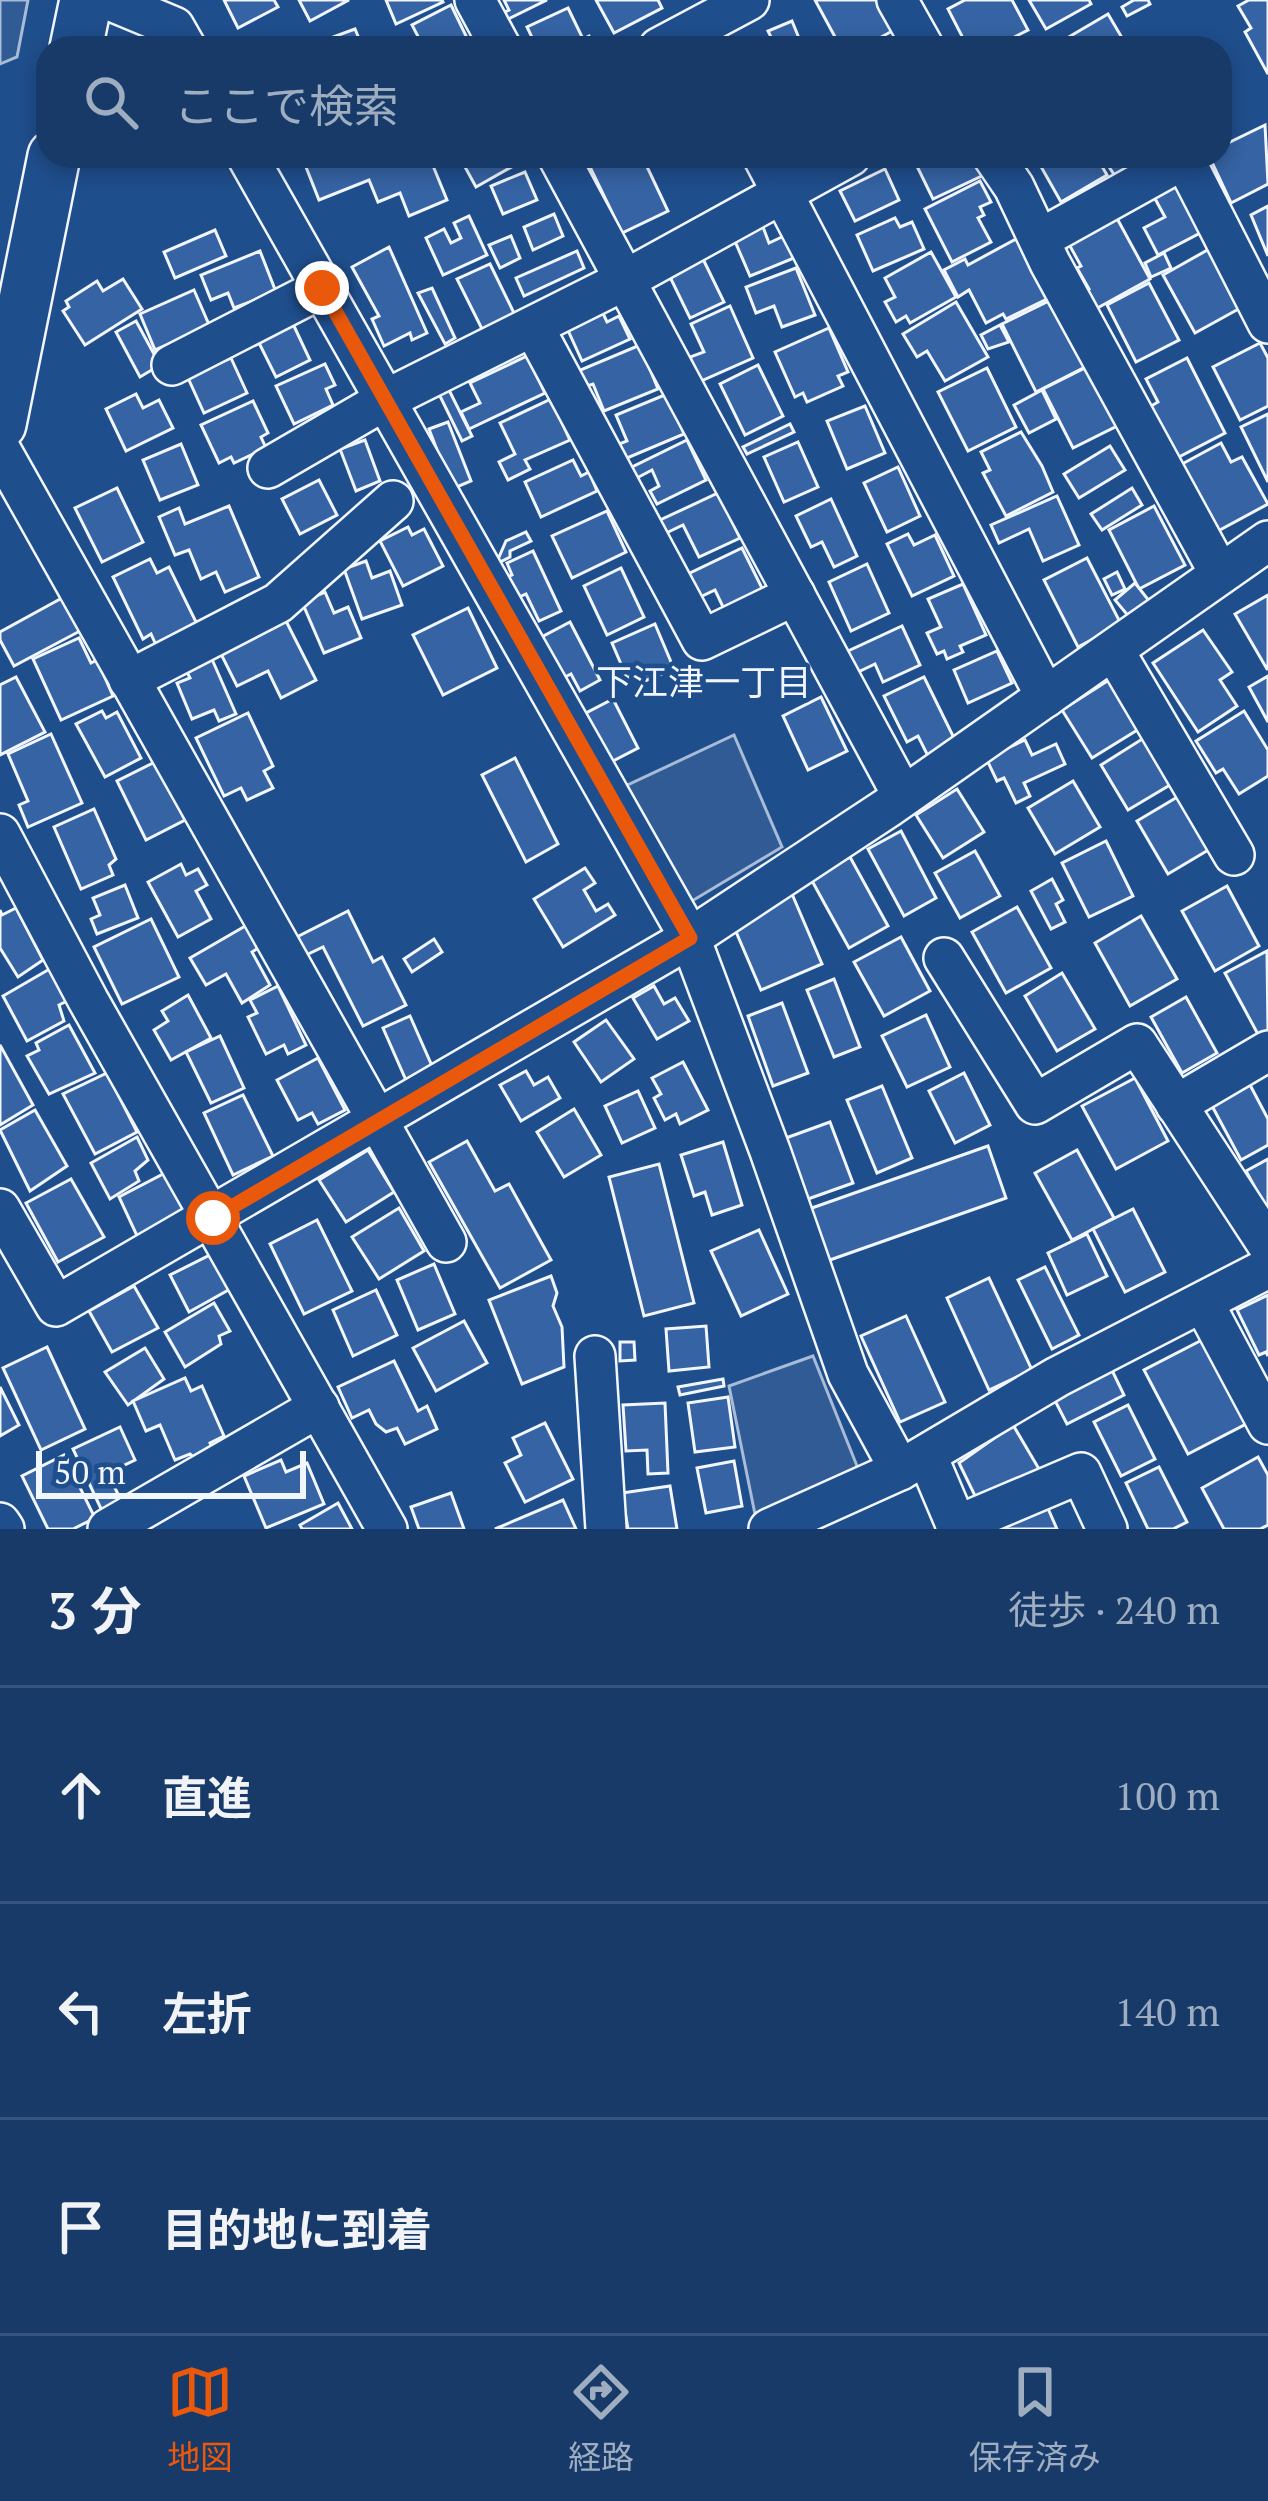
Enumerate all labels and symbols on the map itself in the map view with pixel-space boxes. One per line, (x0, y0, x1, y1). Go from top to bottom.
route end (295, 261, 349, 315)
district label: 下江津一丁目 (596, 658, 812, 705)
route start (186, 1191, 240, 1245)
scale bar (36, 1445, 306, 1498)

